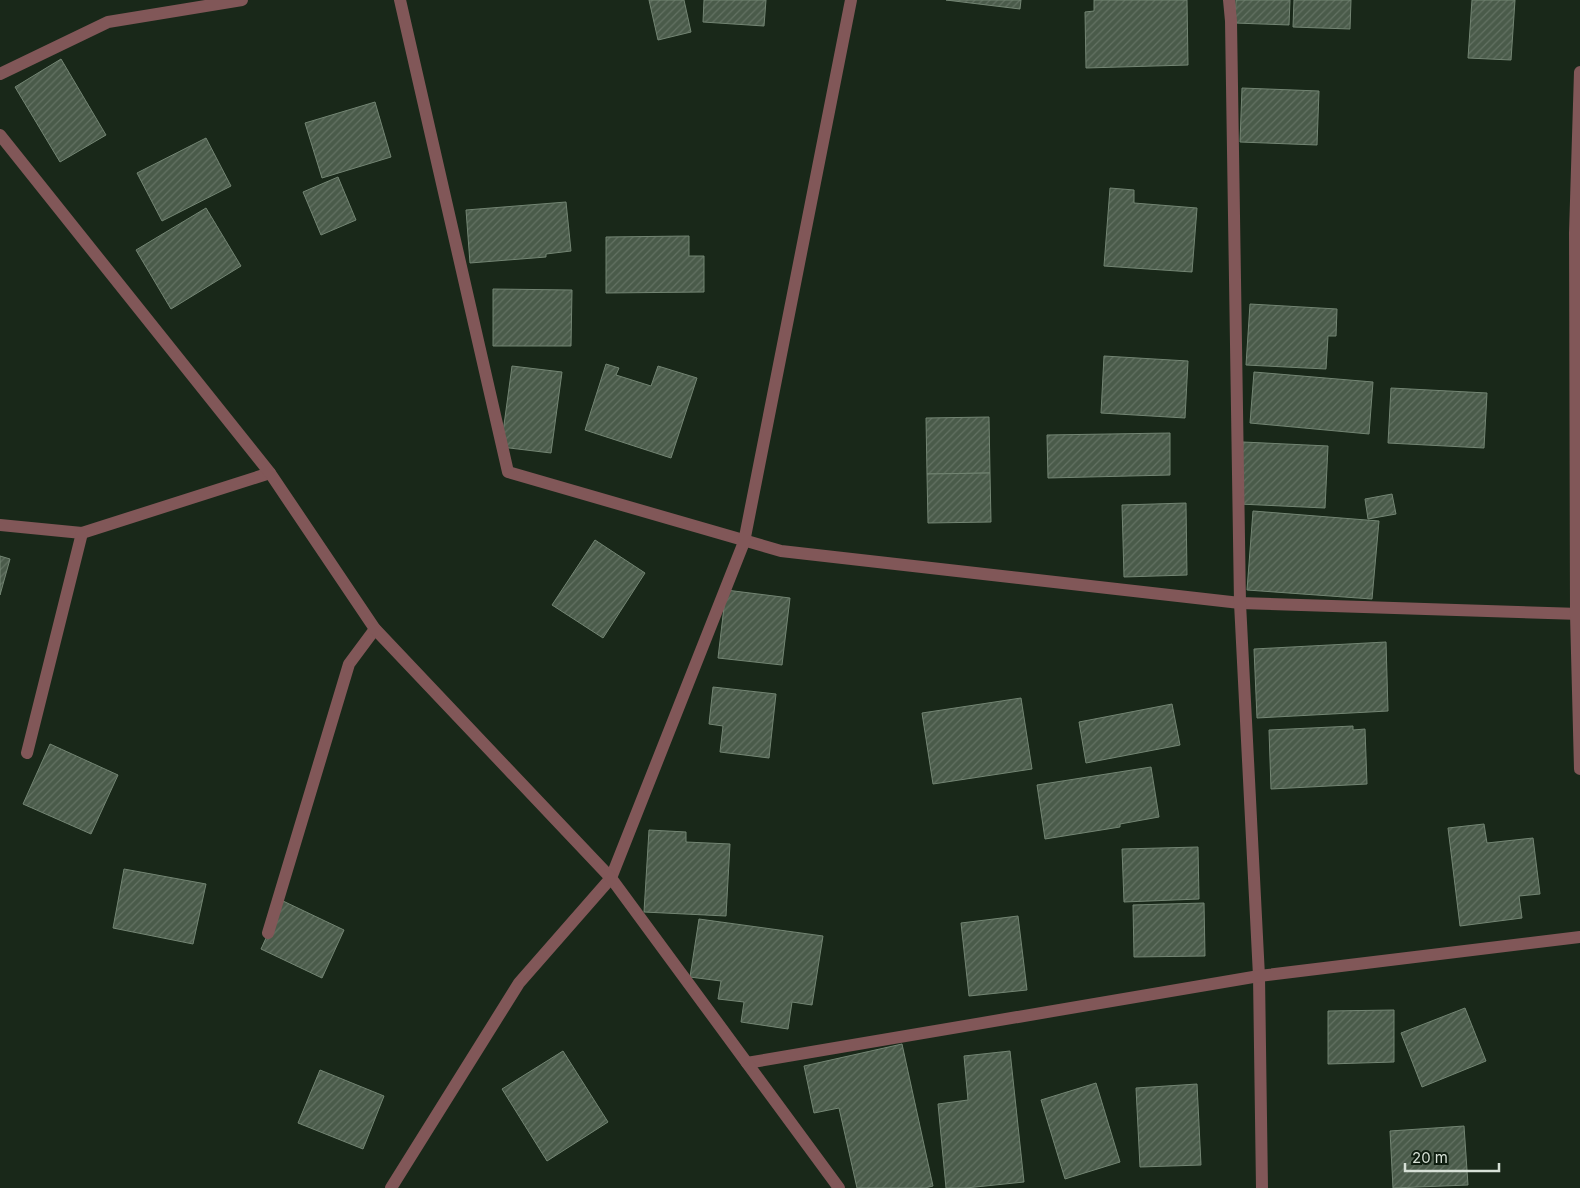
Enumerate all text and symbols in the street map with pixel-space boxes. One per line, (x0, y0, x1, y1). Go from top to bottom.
scale bar (1405, 1140, 1499, 1172)
text: 20 m (1412, 1148, 1448, 1167)

